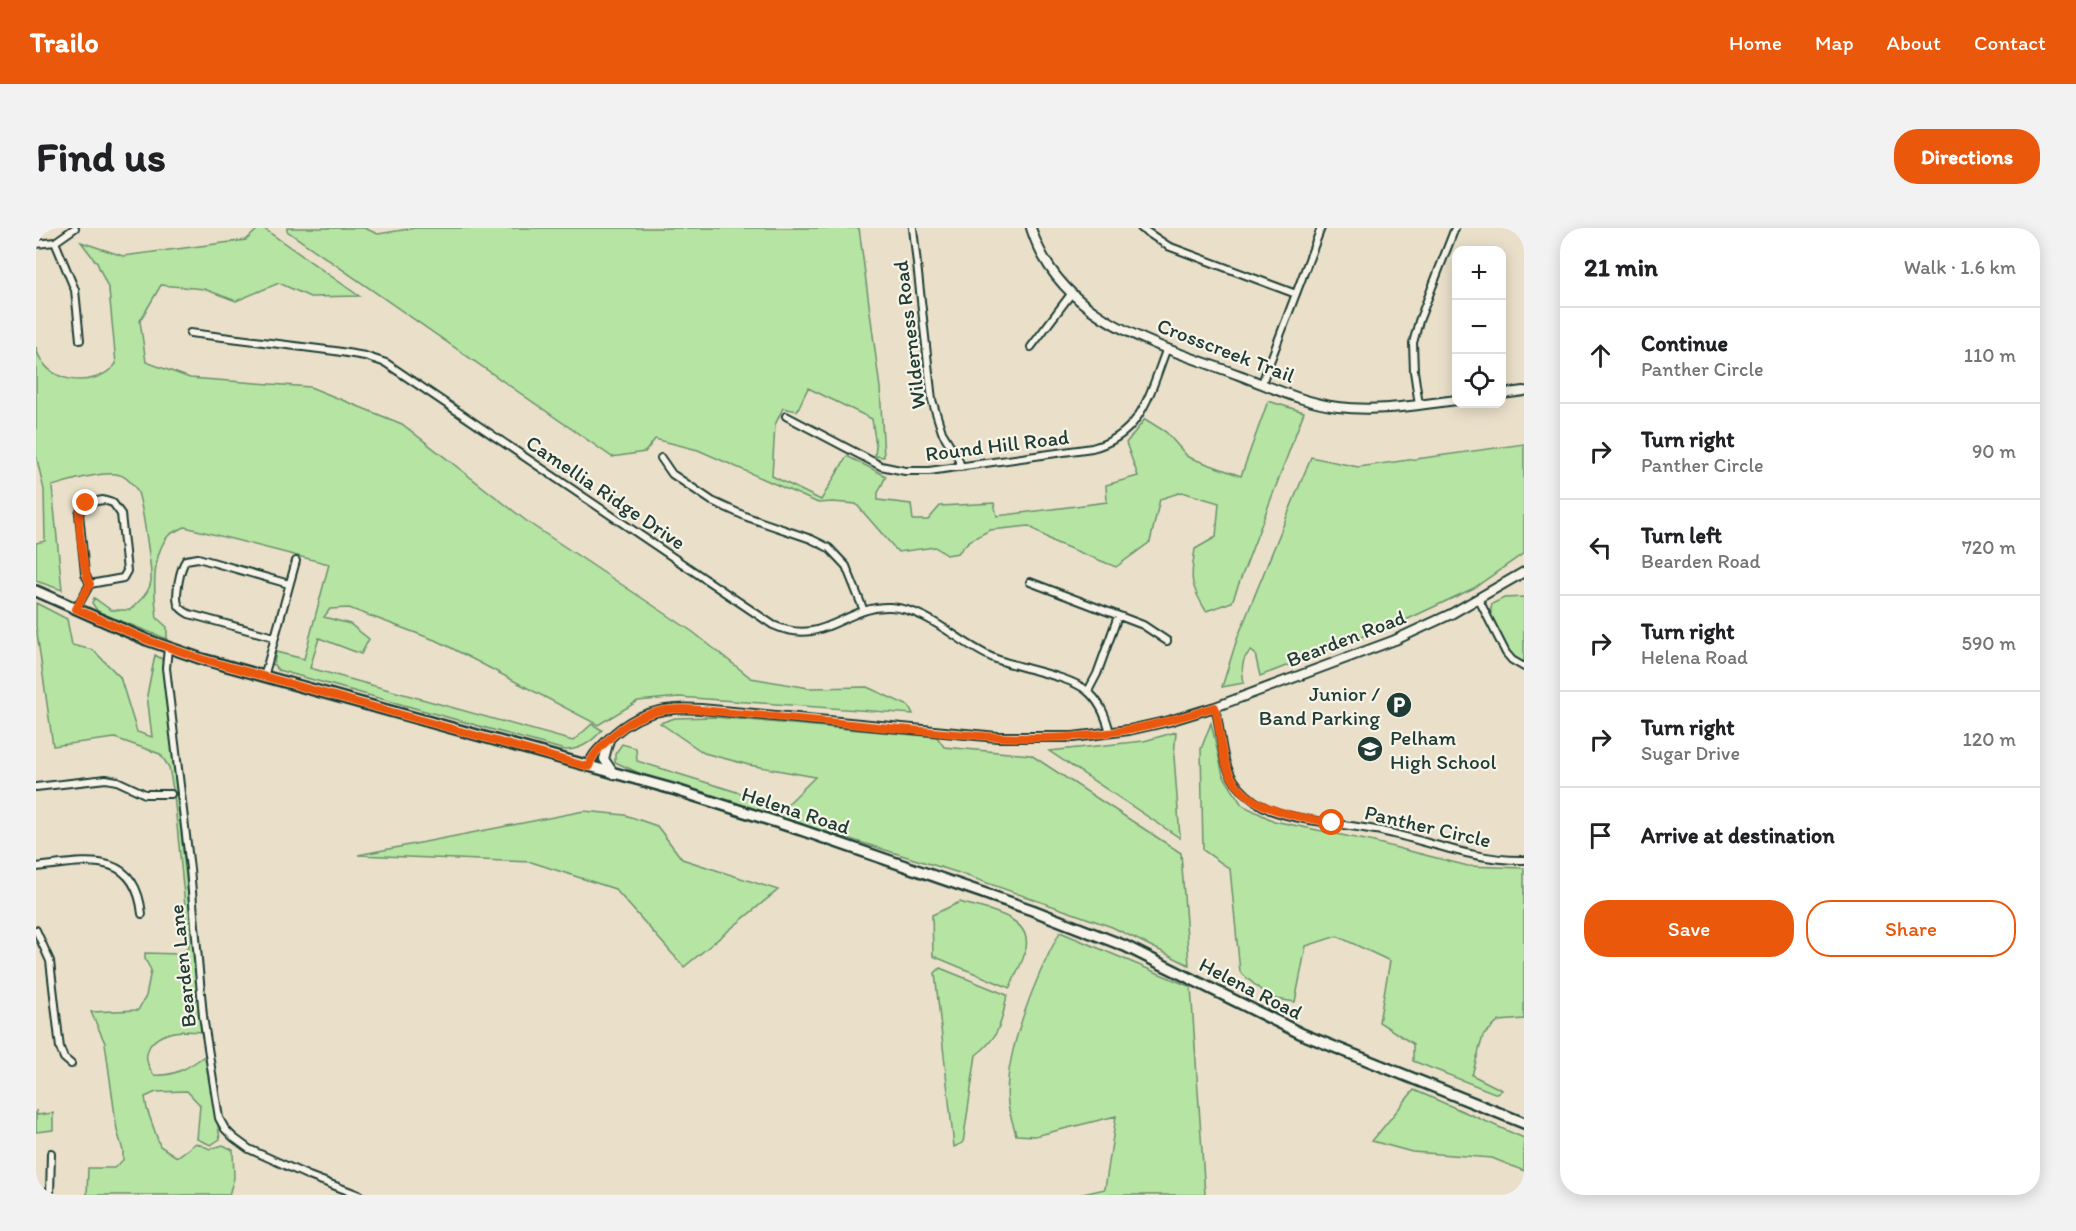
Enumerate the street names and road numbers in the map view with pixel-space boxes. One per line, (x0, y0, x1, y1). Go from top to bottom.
street label: Wilderness Road (887, 259, 931, 411)
street label: Crosscreek Trail (1154, 312, 1298, 388)
street label: Round Hill Road (924, 424, 1070, 466)
street label: Camellia Ridge Drive (522, 429, 690, 555)
street label: Bearden Road (1283, 604, 1409, 672)
street label: Helena Road (739, 781, 854, 839)
street label: Panther Circle (1362, 799, 1494, 853)
street label: Bearden Lane (163, 903, 201, 1029)
street label: Helena Road (1195, 951, 1307, 1025)

